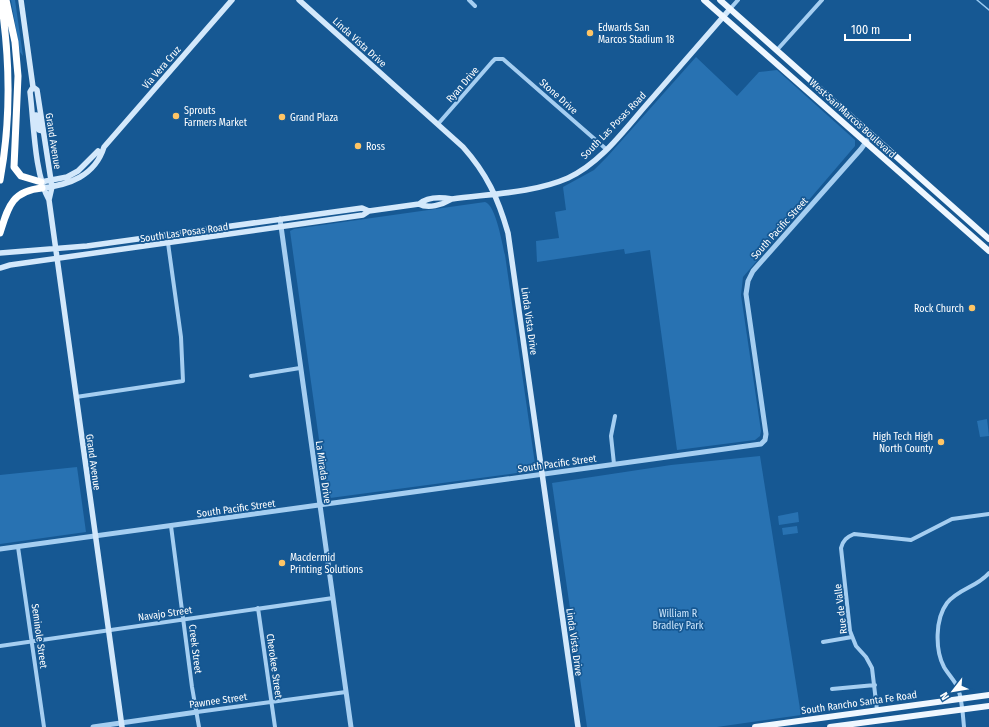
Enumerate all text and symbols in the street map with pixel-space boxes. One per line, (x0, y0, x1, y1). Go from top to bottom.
street label: Linda Vista Drive (330, 15, 389, 70)
scale bar (845, 16, 910, 42)
place label: Edwards San Marcos Stadium 18 (598, 22, 674, 46)
text: 100 m (851, 23, 880, 37)
marker: Edwards San Marcos Stadium 18 (585, 28, 595, 38)
street label: Via Vera Cruz (140, 44, 184, 91)
street label: Ryan Drive (444, 64, 482, 105)
street label: Stone Drive (537, 77, 580, 117)
street label: West San Marcos Boulevard (807, 77, 898, 161)
street label: South Las Posas Road (579, 90, 649, 162)
place label: Sprouts Farmers Market (184, 105, 248, 129)
marker: Sprouts Farmers Market (171, 111, 181, 121)
street label: Grand Avenue (43, 112, 63, 170)
marker: Grand Plaza (277, 112, 287, 122)
place label: Grand Plaza (290, 112, 338, 124)
marker: Ross (353, 141, 363, 151)
place label: Ross (366, 141, 385, 153)
street label: South Pacific Street (749, 195, 811, 262)
street label: South Las Posas Road (139, 221, 229, 245)
street label: Linda Vista Drive (518, 286, 540, 356)
place label: Rock Church (914, 303, 964, 315)
marker: Rock Church (967, 303, 977, 313)
place label: High Tech High North County (873, 431, 934, 455)
street label: Grand Avenue (83, 433, 103, 491)
marker: High Tech High North County (936, 437, 946, 447)
street label: La Mirada Drive (313, 440, 333, 504)
street label: South Pacific Street (517, 452, 598, 475)
street label: South Pacific Street (196, 497, 277, 520)
place label: Macdermid Printing Solutions (290, 552, 363, 576)
marker: Macdermid Printing Solutions (277, 558, 287, 568)
street label: Rue de Valle (832, 583, 850, 635)
street label: Seminole Street (29, 603, 50, 670)
street label: Navajo Street (137, 604, 194, 624)
street label: Linda Vista Drive (563, 607, 585, 677)
park label: William R Bradley Park (653, 608, 704, 632)
street label: Creek Street (186, 624, 204, 675)
street label: Cherokee Street (264, 633, 285, 700)
north arrow (933, 671, 973, 711)
street label: South Rancho Santa Fe Road (801, 689, 918, 717)
text: N (938, 690, 952, 702)
street label: Pawnee Street (188, 691, 249, 711)

